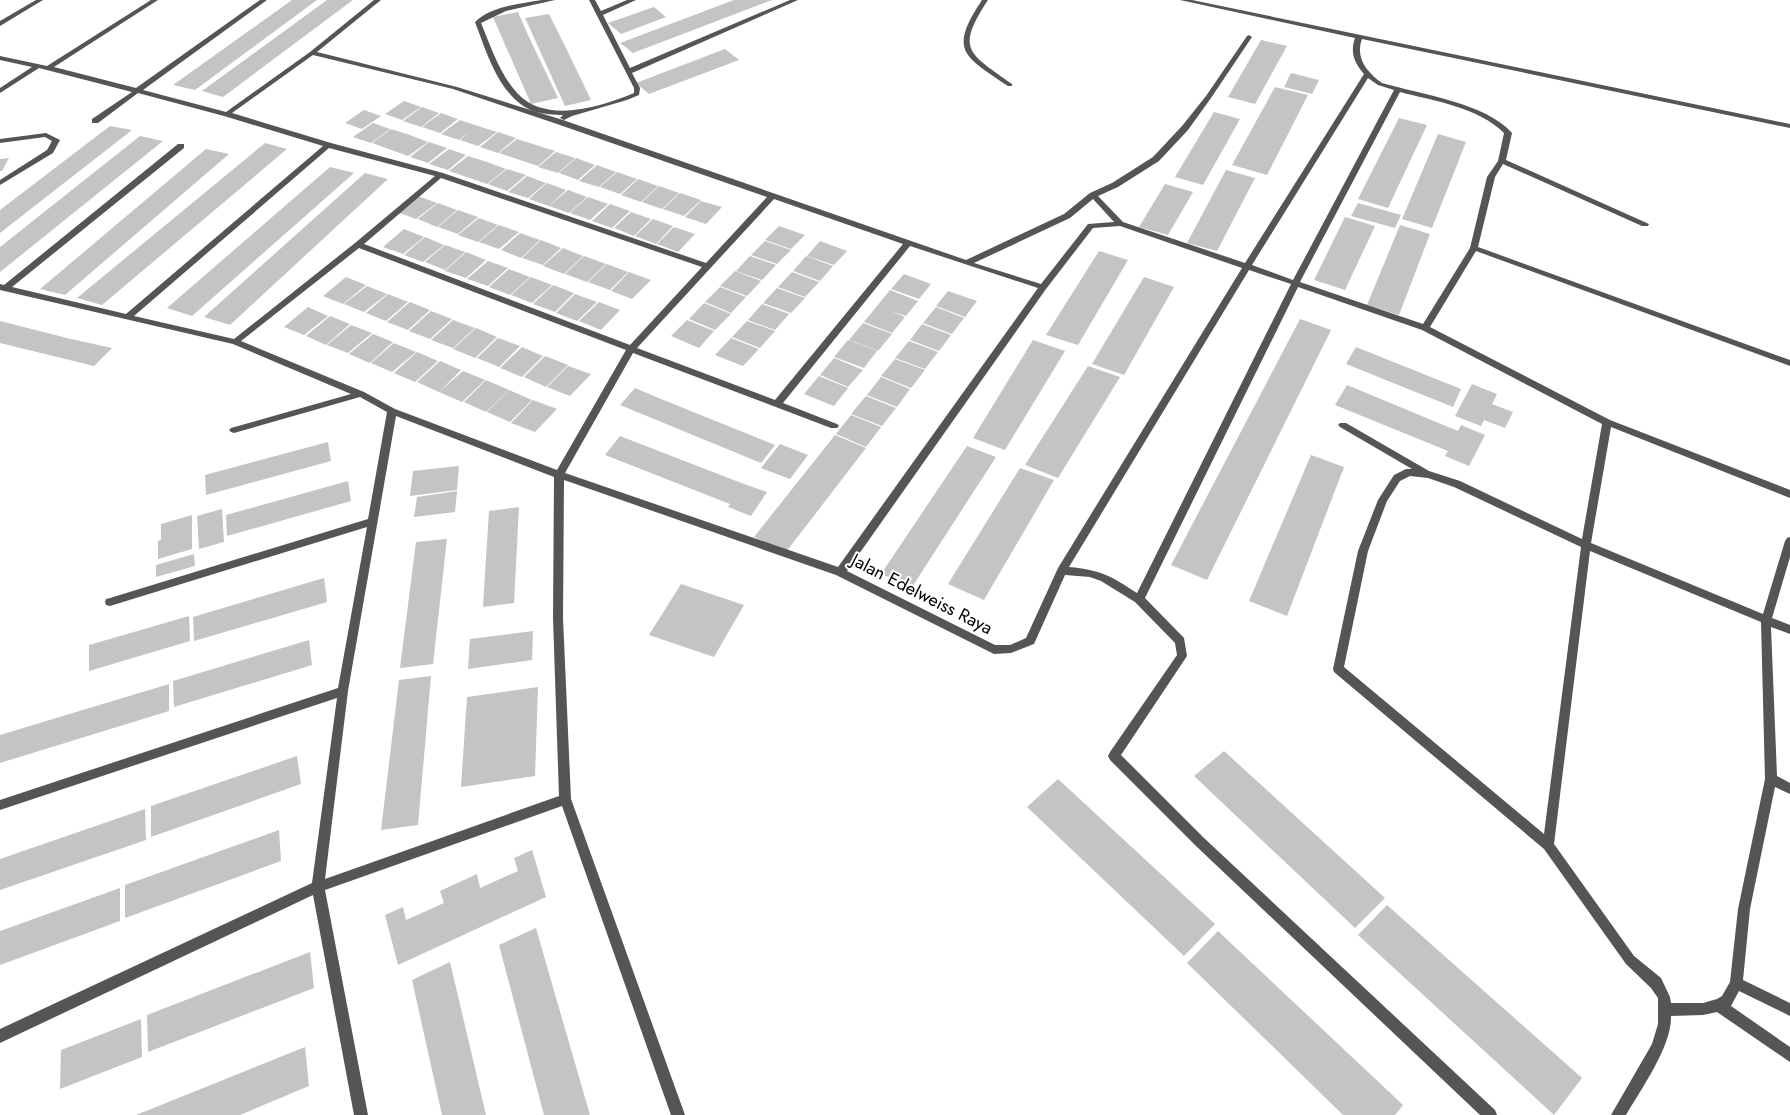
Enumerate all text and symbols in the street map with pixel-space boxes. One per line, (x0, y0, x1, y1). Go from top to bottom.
street label: Jalan Edelweiss Raya (845, 546, 997, 641)

